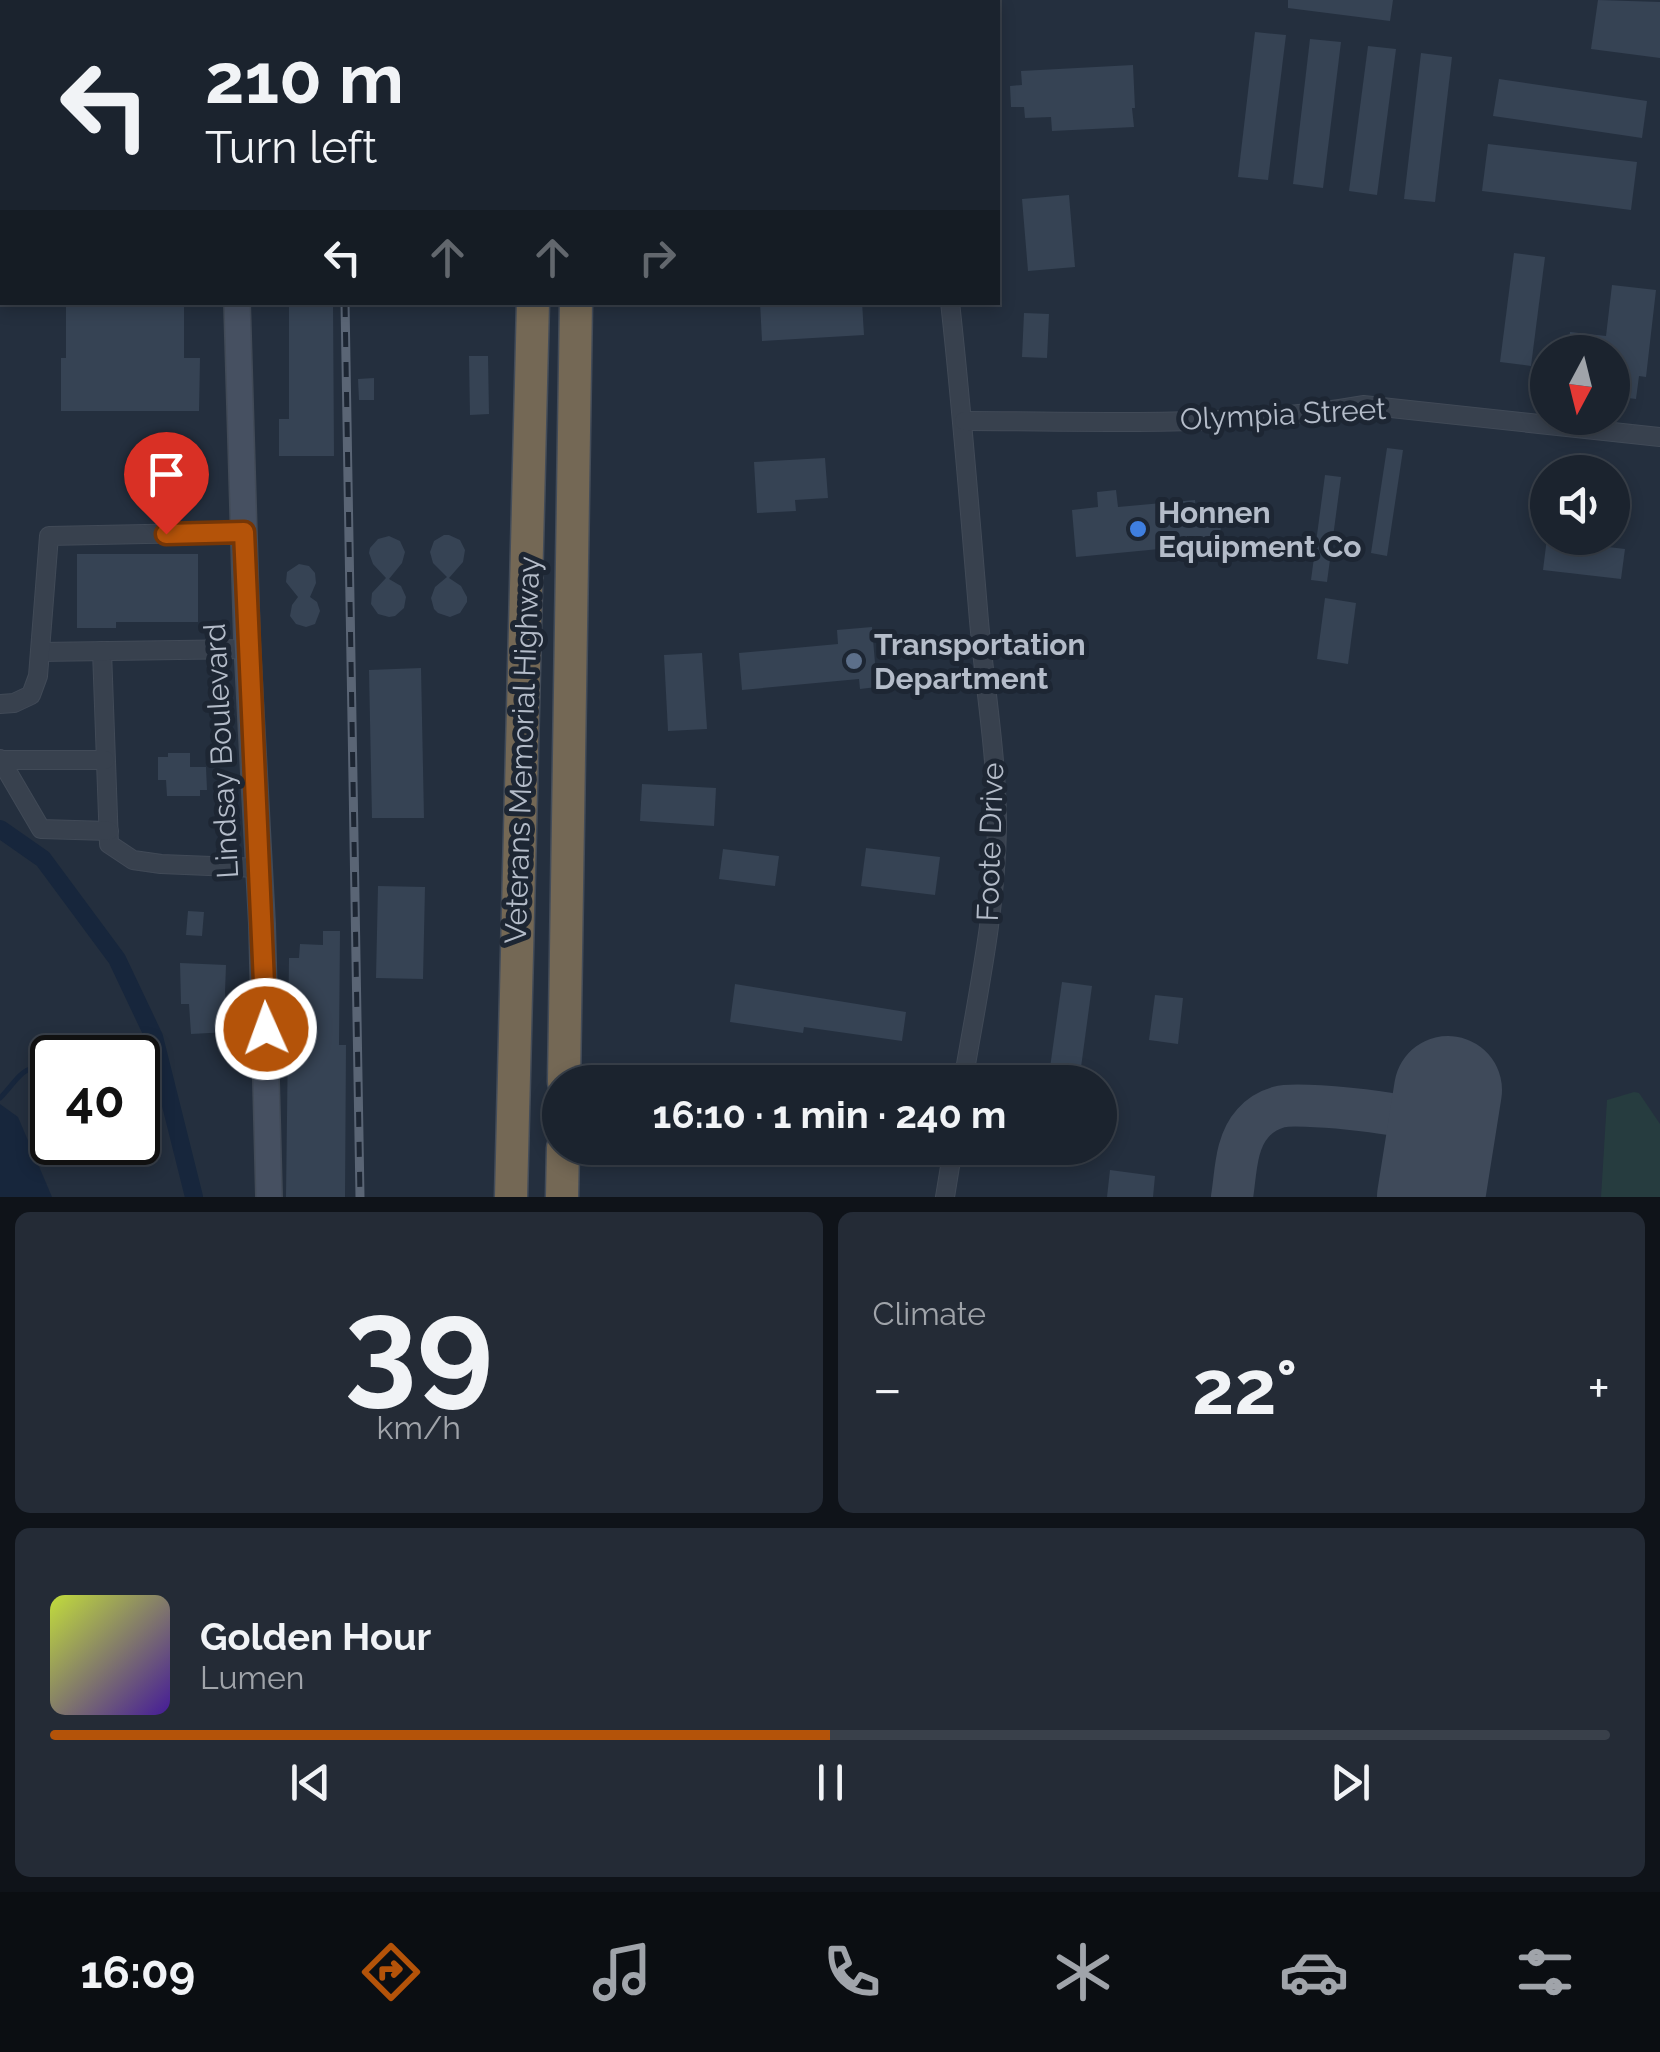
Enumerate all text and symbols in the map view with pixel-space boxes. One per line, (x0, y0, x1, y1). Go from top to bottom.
text: 210 m (205, 37, 404, 119)
icon: left (40, 40, 170, 170)
text: Turn left (205, 121, 377, 174)
icon: left (315, 230, 370, 285)
icon: ahead (420, 230, 475, 285)
icon: ahead (525, 230, 580, 285)
icon: right (630, 230, 685, 285)
north arrow (1530, 335, 1630, 435)
map controls (1530, 335, 1630, 555)
street label: Olympia Street (1179, 391, 1387, 437)
pin (124, 432, 209, 535)
icon: arrive (139, 447, 194, 502)
button: sound (1530, 455, 1630, 555)
place label: Honnen Equipment Co (1158, 495, 1361, 564)
marker: Honnen Equipment Co (1127, 518, 1149, 540)
street label: Veterans Memorial Highway (498, 556, 546, 944)
street label: Lindsay Boulevard (197, 623, 245, 879)
place label: Transportation Department (874, 627, 1086, 696)
marker: Transportation Department (843, 650, 865, 672)
street label: Foote Drive (970, 762, 1010, 922)
position arrow (214, 977, 318, 1081)
speed limit sign: 40 (30, 1035, 160, 1165)
text: 16:10 · 1 min · 240 m (653, 1092, 1006, 1137)
text: 39 (344, 1268, 493, 1420)
text: Climate (873, 1295, 986, 1332)
text: 22° (1192, 1343, 1297, 1432)
text: − (873, 1356, 902, 1421)
text: + (1587, 1356, 1610, 1421)
text: km/h (377, 1409, 461, 1446)
text: Golden Hour (200, 1614, 431, 1659)
text: Lumen (200, 1659, 304, 1696)
icon: previous (283, 1755, 338, 1810)
icon: pause (803, 1755, 858, 1810)
icon: next (1323, 1755, 1378, 1810)
icon: directions (356, 1937, 426, 2007)
icon: music (587, 1937, 657, 2007)
icon: phone (817, 1937, 887, 2007)
icon: climate (1048, 1937, 1118, 2007)
icon: car (1279, 1937, 1349, 2007)
icon: filters (1510, 1937, 1580, 2007)
text: 16:09 (80, 1946, 195, 1999)

